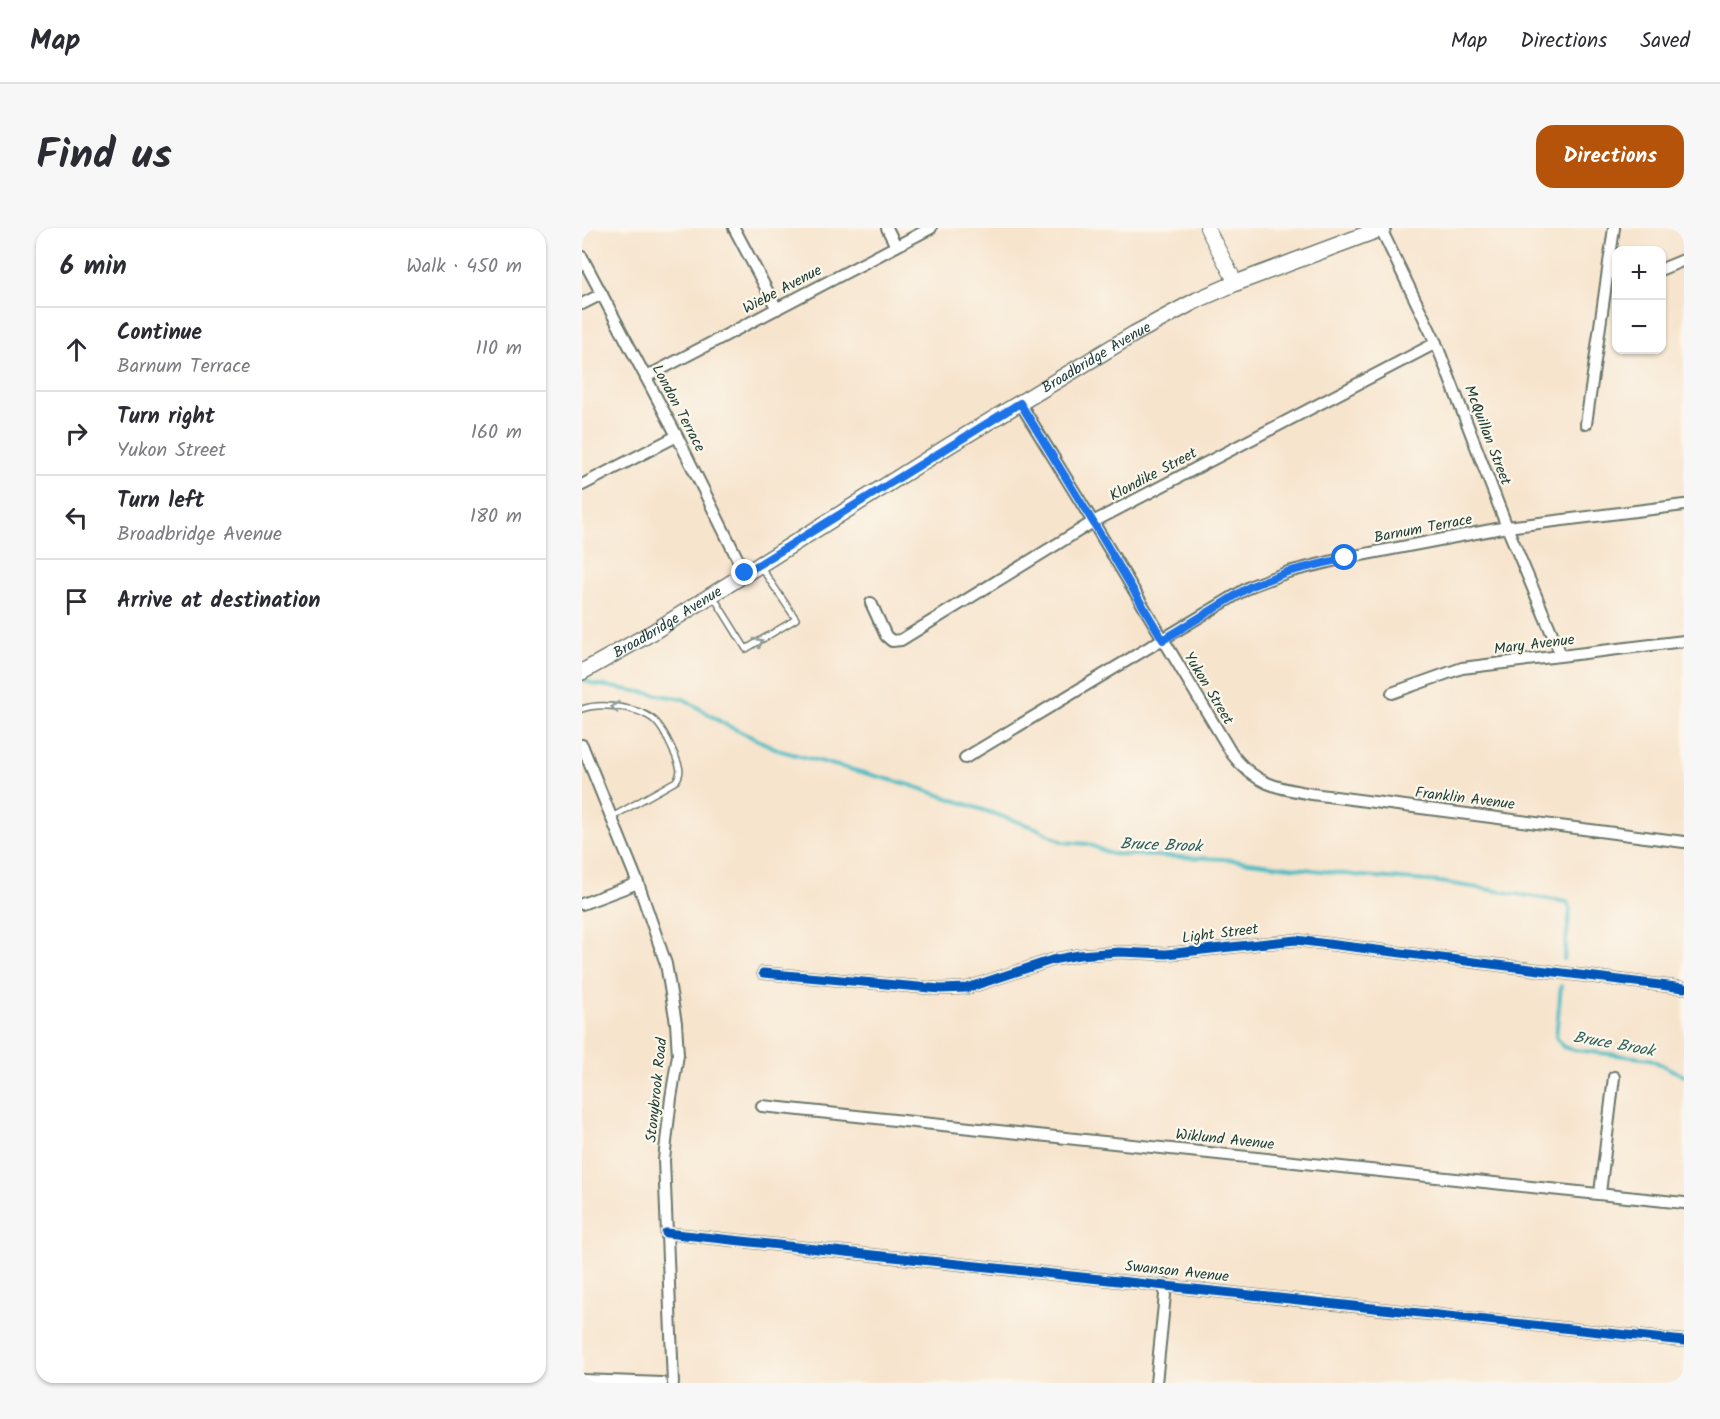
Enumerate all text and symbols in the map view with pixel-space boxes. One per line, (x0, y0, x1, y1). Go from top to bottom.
text: Map (30, 19, 81, 64)
text: Map (1451, 25, 1487, 58)
text: Directions (1520, 25, 1607, 58)
text: Saved (1640, 25, 1690, 58)
text: Find us (36, 123, 172, 190)
button: Directions (1536, 125, 1684, 188)
text: 6 min (60, 246, 127, 288)
map controls (1612, 246, 1666, 354)
button: + (1612, 246, 1666, 300)
text: Walk · 450 m (406, 251, 522, 283)
street label: Wiebe Avenue (738, 259, 827, 321)
button: − (1612, 300, 1666, 354)
text: Continue (117, 316, 202, 351)
street label: Broadbridge Avenue (1037, 316, 1156, 400)
icon: ahead (60, 333, 93, 366)
text: 110 m (476, 333, 522, 365)
text: Barnum Terrace (117, 351, 250, 383)
street label: London Terrace (645, 360, 711, 457)
street label: McQuillan Street (1457, 382, 1517, 489)
text: Turn right (117, 400, 215, 435)
icon: right (60, 417, 93, 450)
text: 160 m (471, 417, 522, 449)
text: Yukon Street (117, 435, 226, 467)
street label: Klondike Street (1105, 442, 1202, 508)
text: Turn left (117, 484, 204, 519)
icon: left (60, 501, 93, 534)
text: 180 m (470, 501, 522, 533)
street label: Barnum Terrace (1372, 508, 1475, 550)
text: Broadbridge Avenue (117, 519, 282, 551)
route start (1331, 544, 1357, 570)
route end (731, 559, 757, 585)
street label: Broadbridge Avenue (609, 580, 727, 665)
text: Arrive at destination (117, 584, 320, 619)
icon: arrive (60, 585, 93, 618)
street label: Mary Avenue (1492, 628, 1576, 662)
one-way arrow (753, 637, 763, 649)
street label: Yukon Street (1177, 647, 1240, 730)
one-way arrow (610, 701, 619, 714)
street label: Franklin Avenue (1414, 781, 1516, 817)
water label: Bruce Brook (1120, 832, 1205, 859)
street label: Light Street (1181, 917, 1260, 951)
water label: Bruce Brook (1571, 1025, 1658, 1064)
street label: Stonybrook Road (640, 1036, 674, 1144)
street label: Wiklund Avenue (1174, 1123, 1276, 1157)
street label: Swanson Avenue (1124, 1255, 1230, 1289)

